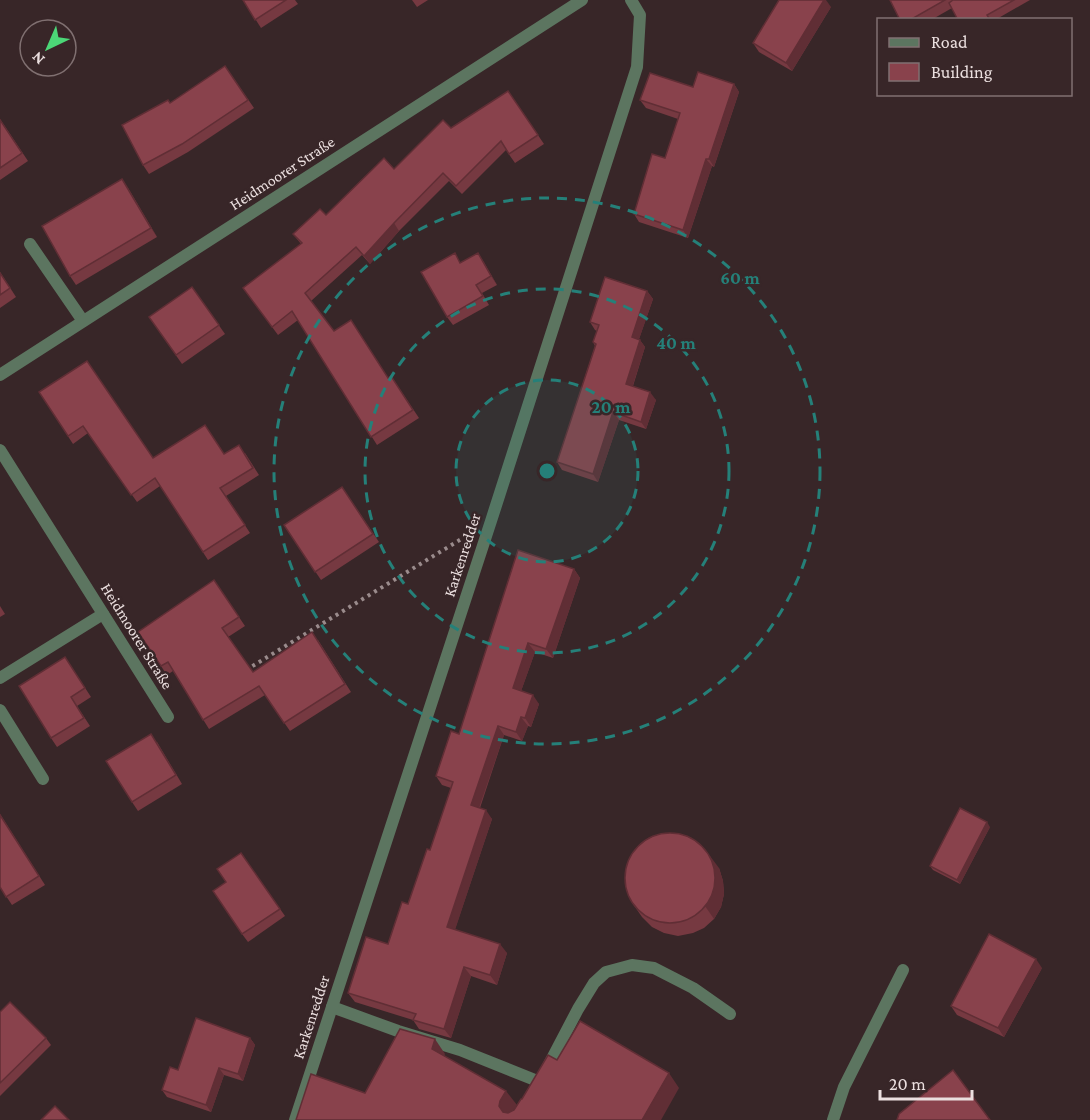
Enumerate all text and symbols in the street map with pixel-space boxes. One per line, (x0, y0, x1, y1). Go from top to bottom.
north arrow (18, 18, 78, 78)
legend (877, 18, 1072, 96)
text: Road (931, 32, 968, 52)
text: N (28, 48, 48, 68)
text: Building (931, 62, 993, 82)
street label: Heidmoorer Straße (226, 133, 338, 213)
text: 60 m (720, 268, 760, 288)
text: 40 m (656, 333, 696, 353)
text: 20 m (592, 397, 631, 417)
centre of rings (537, 461, 557, 481)
street label: Karkenredder (440, 511, 484, 599)
street label: Heidmoorer Straße (98, 580, 176, 692)
street label: Karkenredder (289, 973, 333, 1061)
scale bar (880, 1063, 972, 1101)
text: 20 m (889, 1074, 926, 1094)

